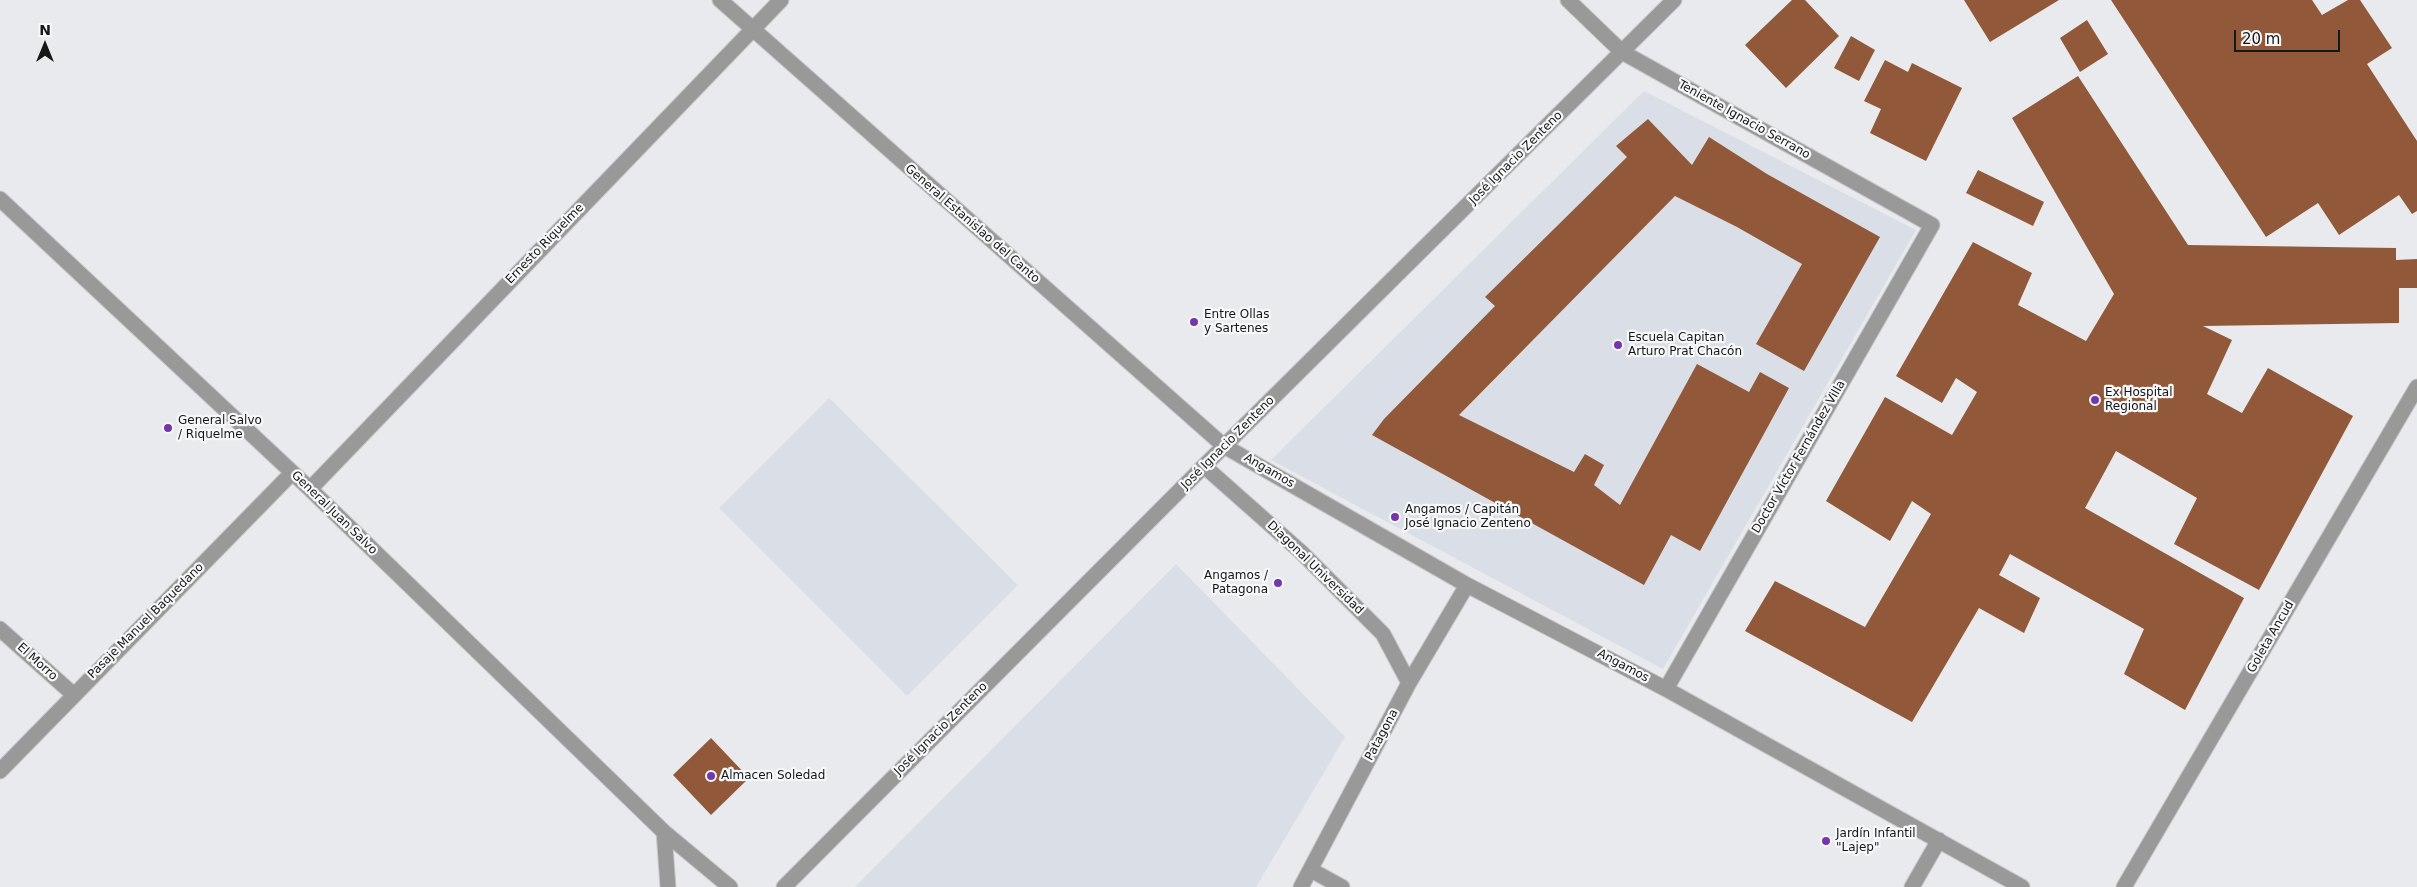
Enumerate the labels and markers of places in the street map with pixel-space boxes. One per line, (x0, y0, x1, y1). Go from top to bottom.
place label: Entre Ollas y Sartenes (1204, 308, 1269, 336)
marker: Entre Ollas y Sartenes (1188, 316, 1200, 328)
place label: Escuela Capitan Arturo Prat Chacón (1628, 331, 1742, 359)
marker: Escuela Capitan Arturo Prat Chacón (1612, 339, 1624, 351)
place label: Ex Hospital Regional (2105, 386, 2172, 414)
marker: Ex Hospital Regional (2089, 394, 2101, 406)
place label: General Salvo / Riquelme (178, 414, 262, 442)
marker: General Salvo / Riquelme (162, 422, 174, 434)
place label: Angamos / Capitán José Ignacio Zenteno (1405, 503, 1531, 531)
marker: Angamos / Capitán José Ignacio Zenteno (1389, 511, 1401, 523)
place label: Angamos / Patagona (1204, 569, 1268, 597)
marker: Angamos / Patagona (1272, 577, 1284, 589)
place label: Almacen Soledad (721, 769, 825, 783)
marker: Almacen Soledad (705, 770, 717, 782)
place label: Jardín Infantil "Lajep" (1836, 827, 1916, 855)
marker: Jardín Infantil "Lajep" (1820, 835, 1832, 847)

